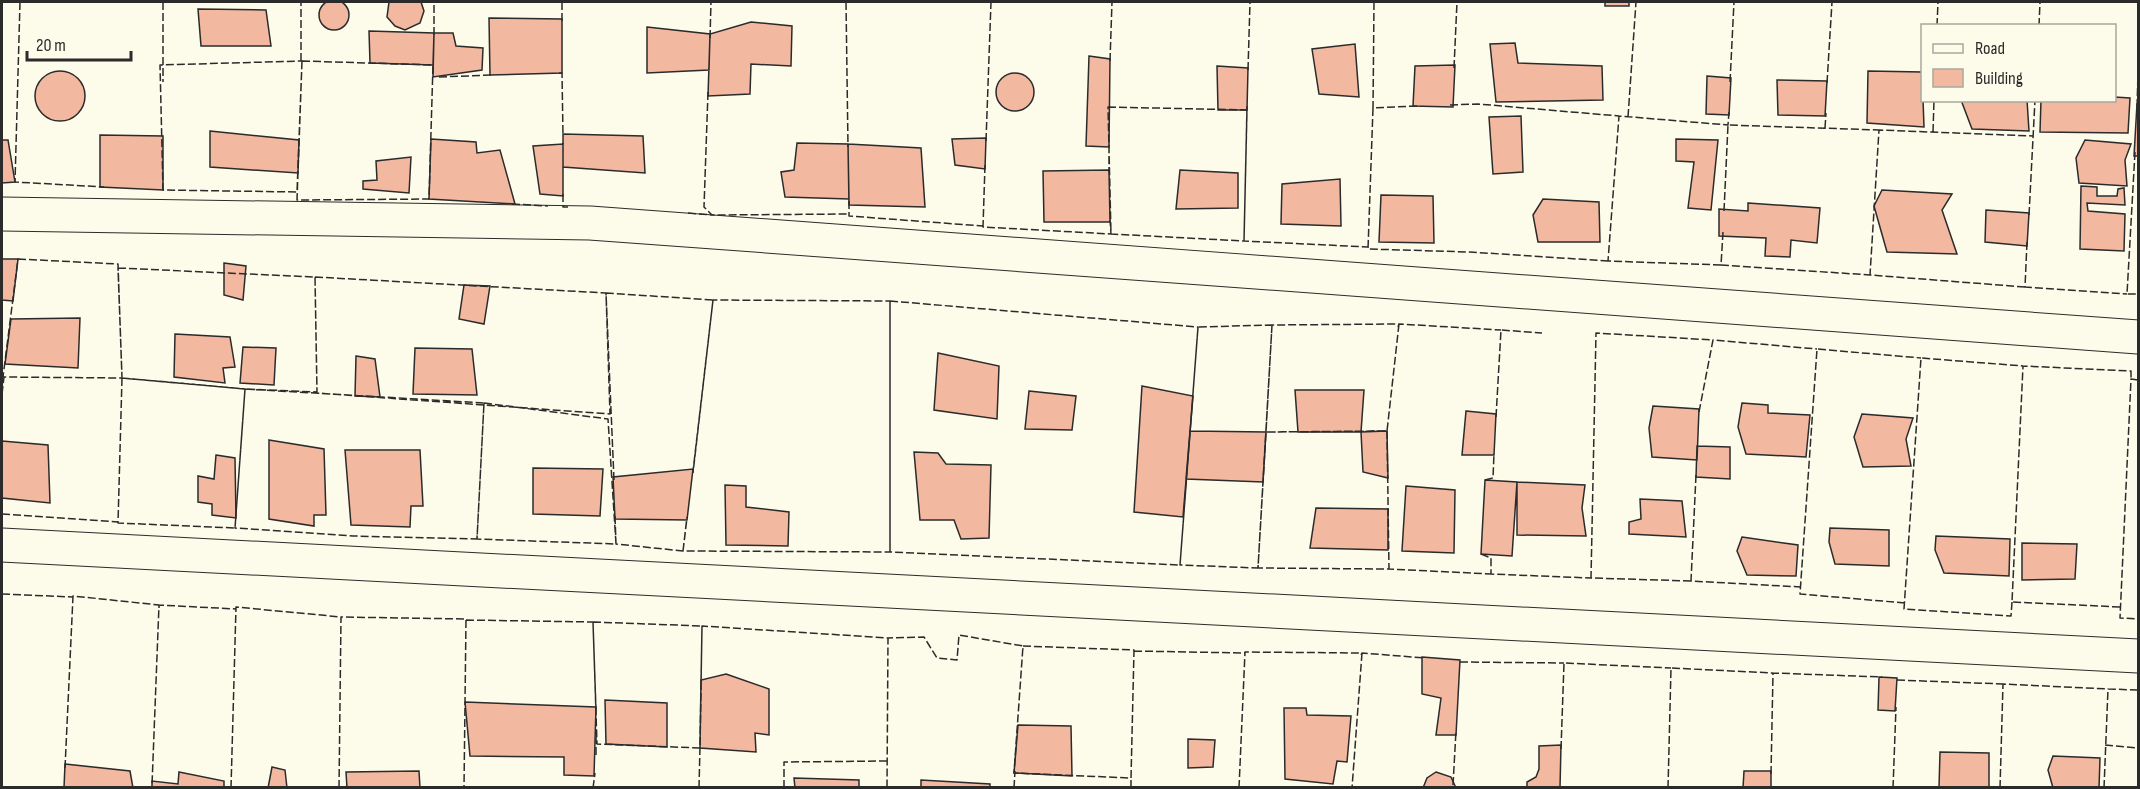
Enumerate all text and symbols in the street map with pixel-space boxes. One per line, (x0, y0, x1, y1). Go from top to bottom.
scale bar (27, 24, 130, 62)
legend (1921, 24, 2116, 102)
text: 20 m (36, 35, 66, 56)
text: Road (1975, 38, 2005, 59)
text: Building (1975, 68, 2023, 89)

